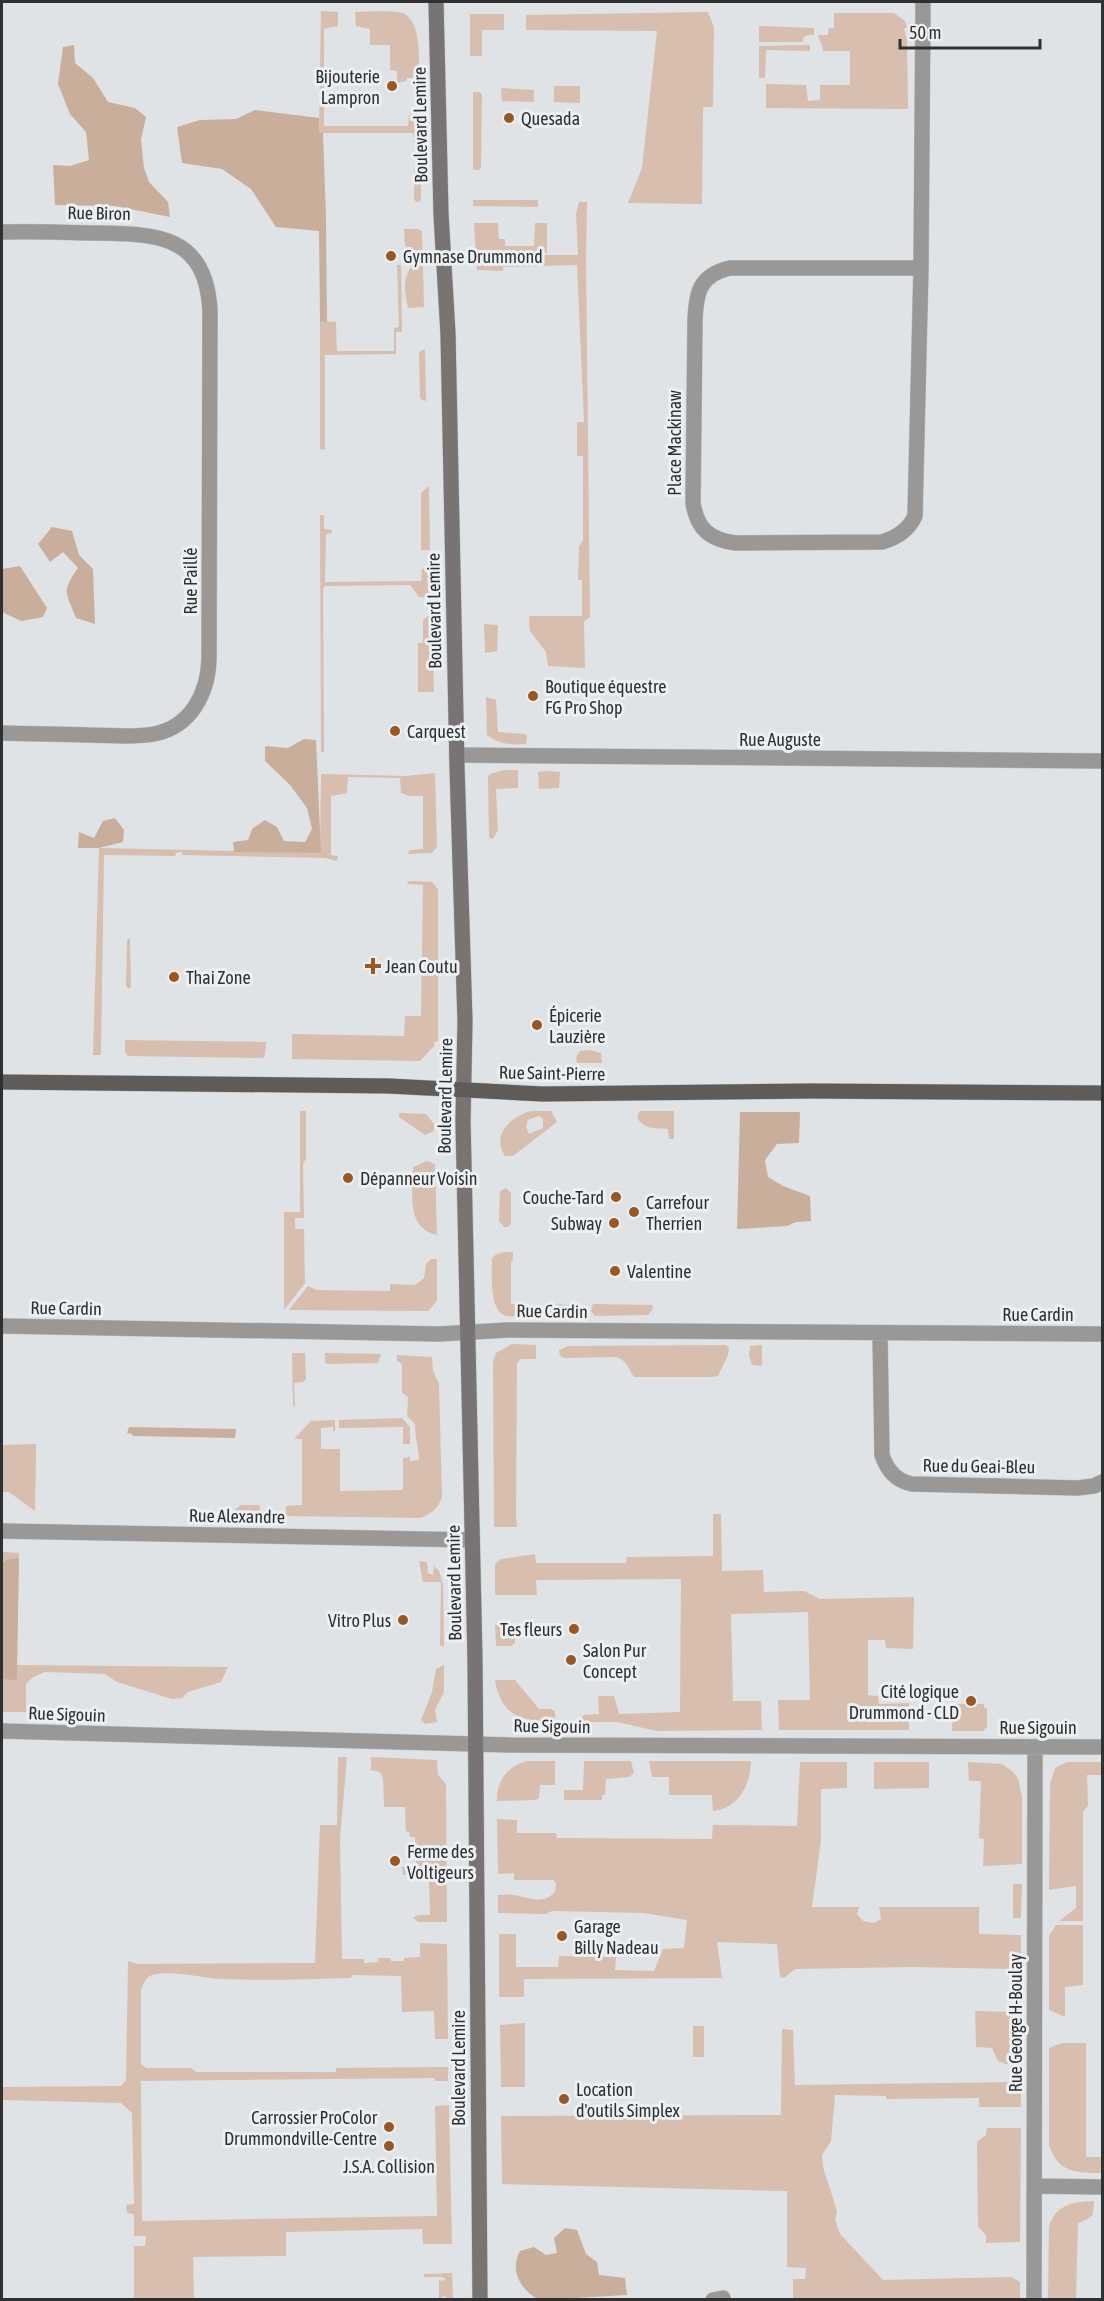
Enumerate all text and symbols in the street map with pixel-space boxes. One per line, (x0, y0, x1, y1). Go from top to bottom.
scale bar (900, 12, 1040, 50)
text: 50 m (909, 22, 941, 43)
place label: Bijouterie Lampron (315, 66, 380, 108)
street label: Boulevard Lemire (408, 67, 432, 183)
marker: Bijouterie Lampron (385, 79, 399, 93)
place label: Quesada (521, 108, 580, 129)
marker: Quesada (502, 111, 516, 125)
street label: Rue Biron (67, 202, 131, 224)
place label: Gymnase Drummond (403, 246, 543, 267)
marker: Gymnase Drummond (384, 249, 398, 263)
street label: Place Mackinaw (664, 390, 685, 496)
street label: Rue Paillé (180, 548, 201, 614)
street label: Boulevard Lemire (422, 553, 446, 669)
place label: Boutique équestre FG Pro Shop (545, 676, 666, 718)
marker: Boutique équestre FG Pro Shop (526, 689, 540, 703)
place label: Carquest (407, 721, 466, 742)
marker: Carquest (388, 724, 402, 738)
street label: Rue Auguste (739, 729, 821, 750)
place label: Jean Coutu (385, 956, 458, 977)
marker: Jean Coutu (366, 959, 380, 973)
place label: Thai Zone (186, 967, 251, 988)
marker: Thai Zone (167, 970, 181, 984)
place label: Épicerie Lauzière (549, 1005, 605, 1047)
marker: Épicerie Lauzière (530, 1018, 544, 1032)
street label: Boulevard Lemire (433, 1038, 457, 1154)
street label: Rue Saint-Pierre (499, 1062, 605, 1084)
place label: Dépanneur Voisin (360, 1168, 477, 1189)
marker: Dépanneur Voisin (341, 1171, 355, 1185)
place label: Couche-Tard (523, 1187, 604, 1208)
marker: Couche-Tard (609, 1190, 623, 1204)
place label: Carrefour Therrien (646, 1192, 709, 1234)
marker: Carrefour Therrien (627, 1205, 641, 1219)
place label: Subway (551, 1213, 602, 1234)
marker: Subway (607, 1216, 621, 1230)
place label: Valentine (627, 1261, 691, 1282)
marker: Valentine (608, 1264, 622, 1278)
street label: Rue Cardin (30, 1297, 102, 1319)
street label: Rue Cardin (516, 1300, 588, 1322)
street label: Rue Cardin (1002, 1304, 1074, 1325)
street label: Rue du Geai-Bleu (922, 1455, 1036, 1477)
street label: Rue Alexandre (189, 1505, 285, 1527)
street label: Boulevard Lemire (442, 1525, 466, 1641)
place label: Vitro Plus (328, 1610, 391, 1631)
marker: Vitro Plus (396, 1613, 410, 1627)
place label: Tes fleurs (500, 1619, 562, 1640)
marker: Tes fleurs (567, 1622, 581, 1636)
place label: Salon Pur Concept (583, 1640, 647, 1682)
marker: Salon Pur Concept (564, 1653, 578, 1667)
place label: Cité logique Drummond - CLD (849, 1681, 959, 1723)
marker: Cité logique Drummond - CLD (964, 1694, 978, 1708)
street label: Rue Sigouin (28, 1702, 106, 1726)
street label: Rue Sigouin (513, 1715, 591, 1737)
street label: Rue Sigouin (999, 1717, 1077, 1738)
place label: Ferme des Voltigeurs (407, 1841, 474, 1883)
marker: Ferme des Voltigeurs (388, 1854, 402, 1868)
place label: Garage Billy Nadeau (574, 1916, 659, 1958)
marker: Garage Billy Nadeau (555, 1929, 569, 1943)
street label: Rue George H-Boulay (1005, 1954, 1026, 2092)
street label: Boulevard Lemire (448, 2010, 469, 2126)
place label: Location d'outils Simplex (576, 2079, 680, 2121)
marker: Location d'outils Simplex (557, 2092, 571, 2106)
place label: Carrossier ProColor Drummondville-Centre (224, 2107, 378, 2149)
marker: Carrossier ProColor Drummondville-Centre (382, 2120, 396, 2134)
marker: J.S.A. Collision (382, 2139, 396, 2153)
place label: J.S.A. Collision (343, 2156, 435, 2177)

